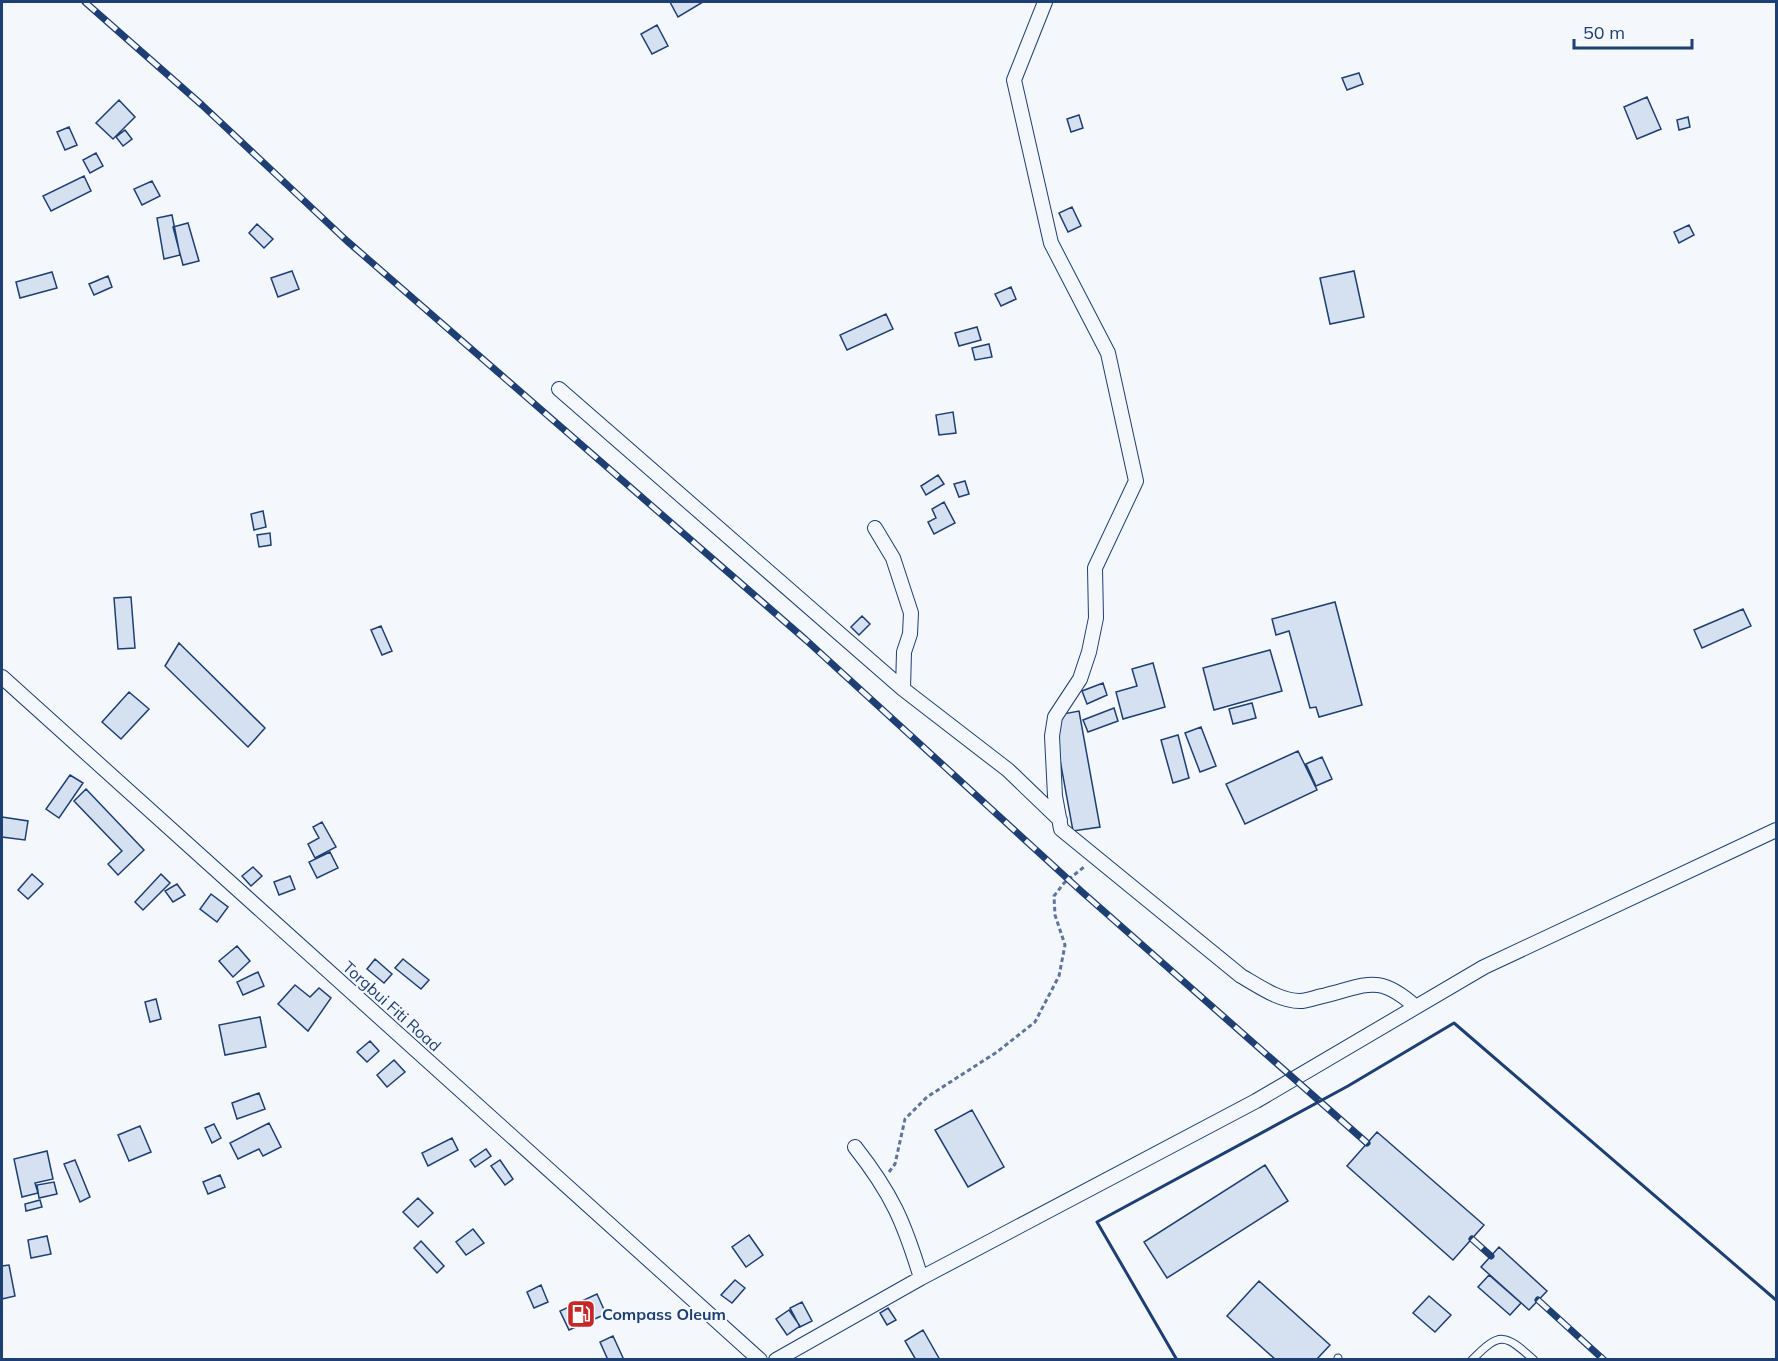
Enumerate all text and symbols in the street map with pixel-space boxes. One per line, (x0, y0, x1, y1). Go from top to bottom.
scale bar (1574, 12, 1692, 50)
text: 50 m (1583, 21, 1625, 44)
street label: Torgbui Fiti Road (339, 957, 445, 1055)
fuel station icon: Compass Oleum (565, 1298, 597, 1330)
place label: Compass Oleum (602, 1304, 726, 1324)

